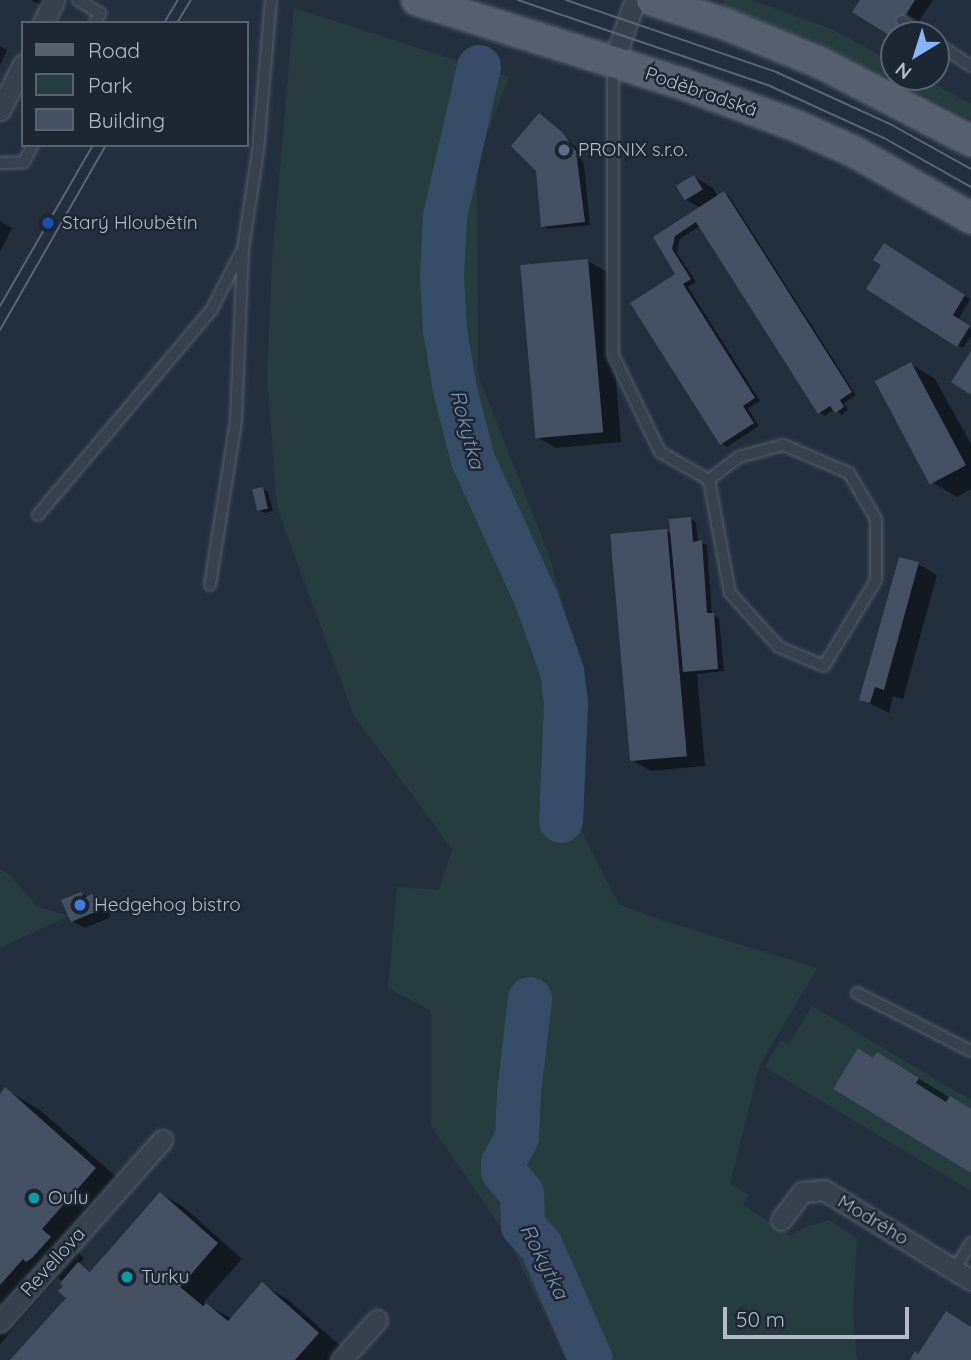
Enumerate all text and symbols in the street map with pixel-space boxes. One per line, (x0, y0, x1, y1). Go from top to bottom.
legend (21, 21, 248, 147)
north arrow (880, 21, 950, 91)
text: Road (88, 37, 140, 63)
text: N (890, 57, 916, 85)
street label: Poděbradská (642, 62, 760, 122)
text: Park (88, 72, 132, 98)
text: Building (88, 107, 165, 133)
place label: PRONIX s.r.o. (578, 139, 688, 161)
marker: PRONIX s.r.o. (556, 142, 572, 158)
place label: Starý Hloubětín (62, 212, 198, 234)
marker: Starý Hloubětín (40, 215, 56, 231)
water label: Rokytka (445, 387, 491, 471)
place label: Hedgehog bistro (94, 894, 241, 916)
marker: Hedgehog bistro (72, 897, 88, 913)
place label: Oulu (48, 1187, 88, 1209)
marker: Oulu (26, 1190, 42, 1206)
street label: Modrého (833, 1190, 913, 1250)
water label: Rokytka (515, 1219, 575, 1303)
street label: Revellova (16, 1223, 90, 1301)
place label: Turku (141, 1266, 189, 1288)
marker: Turku (119, 1269, 135, 1285)
scale bar (726, 1294, 912, 1338)
text: 50 m (736, 1306, 785, 1332)

